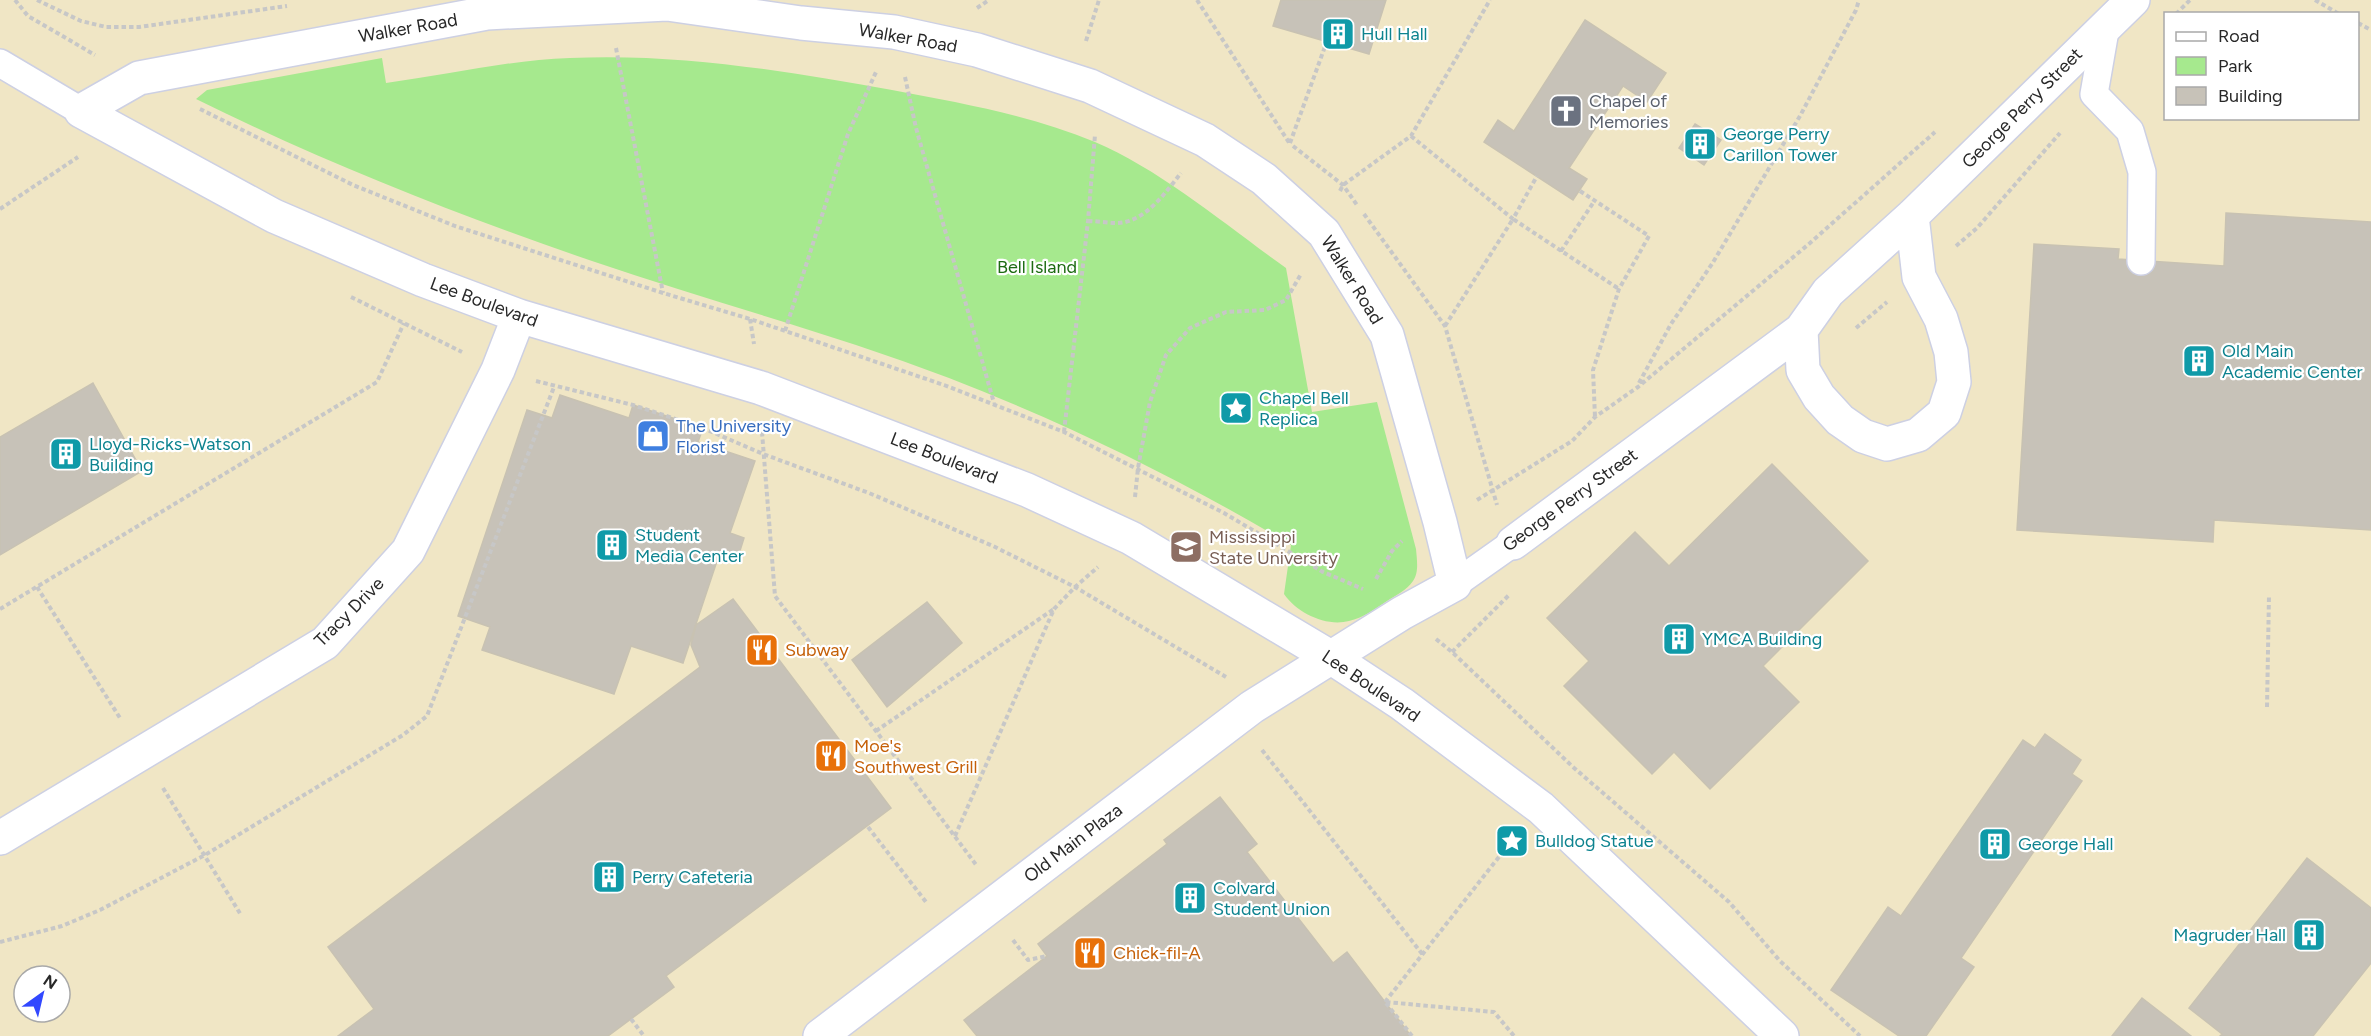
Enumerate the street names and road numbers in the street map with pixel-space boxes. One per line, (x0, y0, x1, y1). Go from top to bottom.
street label: Walker Road (357, 8, 459, 48)
street label: Walker Road (857, 18, 959, 58)
street label: George Perry Street (1957, 43, 2087, 173)
street label: Walker Road (1316, 232, 1388, 328)
street label: Lee Boulevard (427, 272, 541, 332)
street label: Lee Boulevard (887, 427, 1001, 489)
street label: George Perry Street (1498, 444, 1642, 556)
street label: Tracy Drive (310, 572, 389, 651)
street label: Lee Boulevard (1318, 645, 1424, 727)
street label: Old Main Plaza (1019, 799, 1127, 887)

